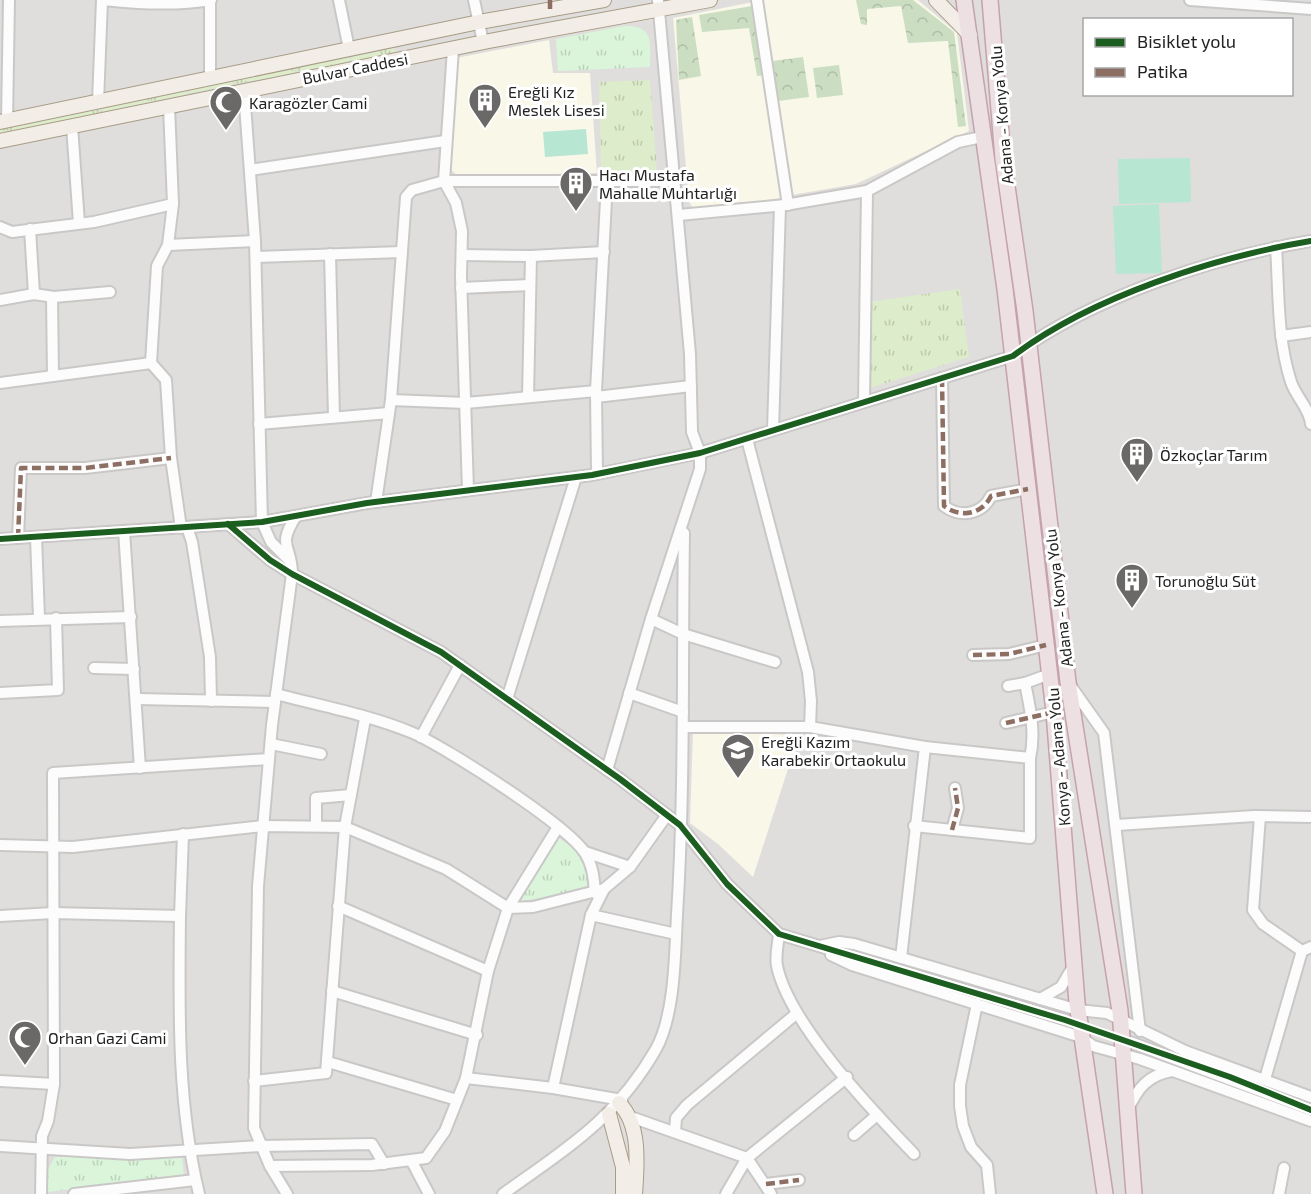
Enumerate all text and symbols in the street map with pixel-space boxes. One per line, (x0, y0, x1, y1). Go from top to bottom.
legend (1083, 18, 1293, 96)
text: Bisiklet yolu (1137, 30, 1236, 52)
street label: Adana - Konya Yolu (985, 45, 1017, 185)
street label: Bulvar Caddesi (301, 48, 409, 88)
text: Patika (1137, 60, 1188, 82)
building icon: Ereğli Kız Meslek Lisesi (467, 82, 503, 129)
place label: Ereğli Kız Meslek Lisesi (508, 82, 605, 119)
mosque icon: Karagözler Cami (208, 84, 244, 131)
place label: Karagözler Cami (249, 93, 367, 112)
building icon: Hacı Mustafa Mahalle Muhtarlığı (558, 165, 594, 212)
place label: Hacı Mustafa Mahalle Muhtarlığı (599, 165, 737, 202)
building icon: Özkoçlar Tarım (1119, 436, 1155, 483)
place label: Özkoçlar Tarım (1160, 445, 1267, 465)
street label: Adana - Konya Yolu (1040, 528, 1076, 668)
building icon: Torunoğlu Süt (1114, 562, 1150, 609)
place label: Torunoğlu Süt (1155, 571, 1256, 590)
street label: Konya - Adana Yolu (1042, 687, 1074, 827)
school or university icon: Ereğli Kazım Karabekir Ortaokulu (720, 732, 756, 779)
place label: Ereğli Kazım Karabekir Ortaokulu (761, 732, 906, 769)
mosque icon: Orhan Gazi Cami (7, 1019, 43, 1066)
place label: Orhan Gazi Cami (48, 1028, 166, 1047)

